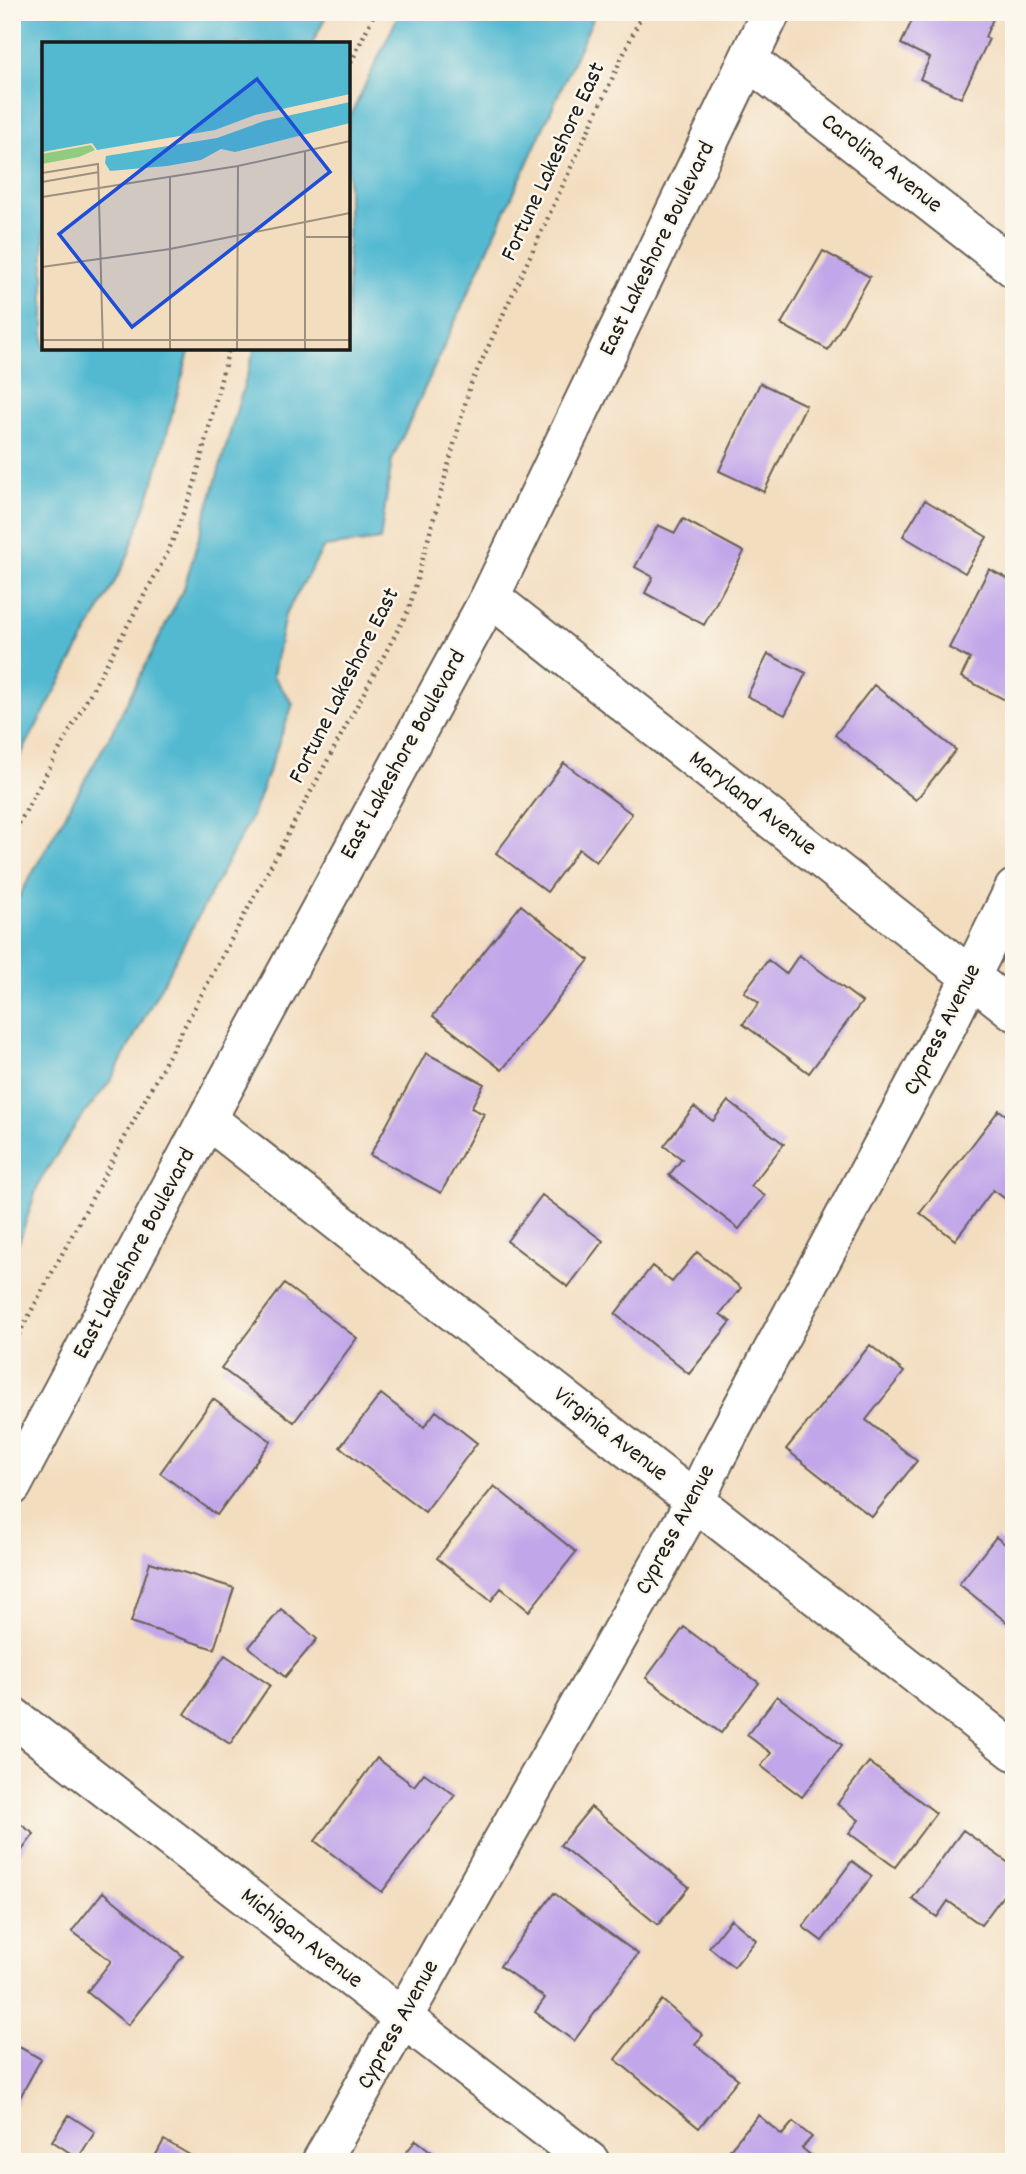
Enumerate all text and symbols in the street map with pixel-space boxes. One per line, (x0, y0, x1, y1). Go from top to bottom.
inset map (42, 42, 350, 350)
street label: Fortune Lakeshore East (493, 57, 615, 267)
street label: Carolina Avenue (813, 106, 949, 222)
street label: East Lakeshore Boulevard (591, 136, 725, 362)
street label: Fortune Lakeshore East (281, 582, 409, 790)
street label: East Lakeshore Boulevard (332, 644, 476, 866)
street label: Maryland Avenue (681, 743, 823, 865)
street label: Cypress Avenue (895, 958, 991, 1102)
street label: East Lakeshore Boulevard (65, 1142, 205, 1366)
street label: Virginia Avenue (545, 1379, 675, 1491)
street label: Cypress Avenue (627, 1459, 725, 1601)
street label: Michigan Avenue (232, 1880, 370, 1998)
street label: Cypress Avenue (349, 1954, 449, 2096)

